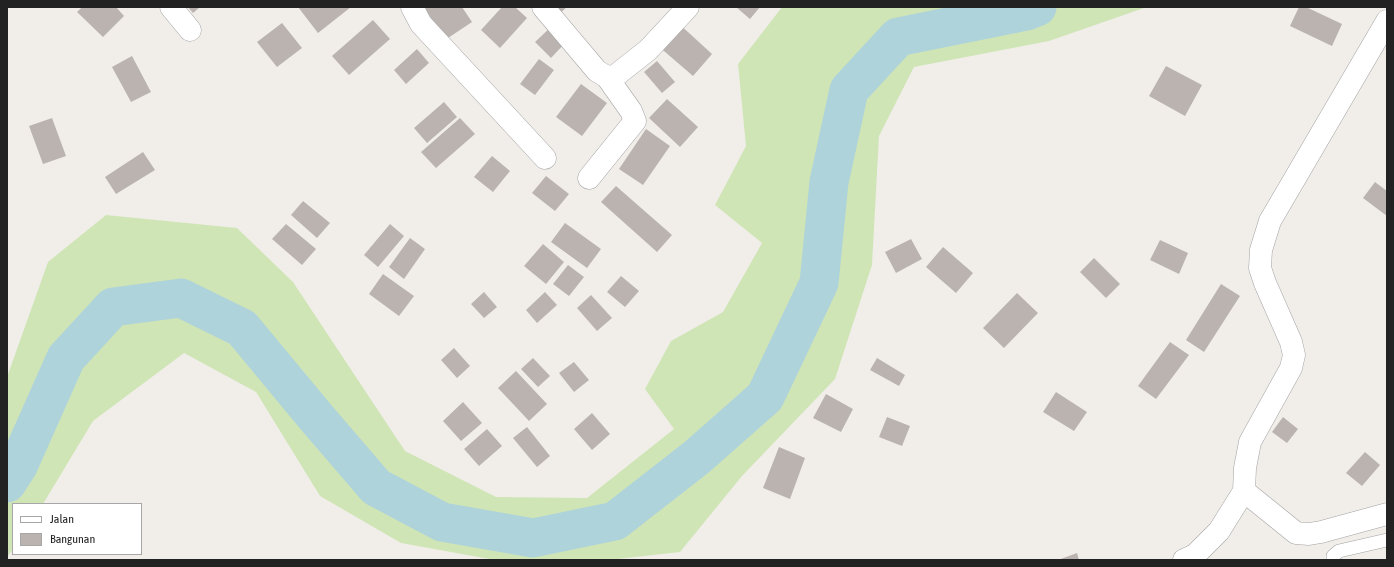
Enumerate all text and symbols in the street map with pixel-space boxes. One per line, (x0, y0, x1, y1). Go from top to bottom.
legend (12, 503, 142, 555)
text: Jalan (50, 512, 74, 526)
text: Bangunan (50, 532, 95, 546)

